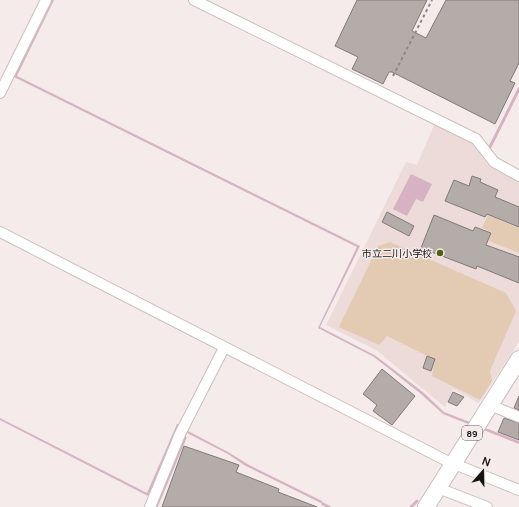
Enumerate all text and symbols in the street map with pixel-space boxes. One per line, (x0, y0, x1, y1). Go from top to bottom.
place label: 市立二川小学校 (362, 246, 432, 260)
marker: 市立二川小学校 (435, 248, 445, 258)
road number: 89 (462, 426, 482, 440)
north arrow (463, 451, 503, 491)
text: N (480, 453, 493, 470)

